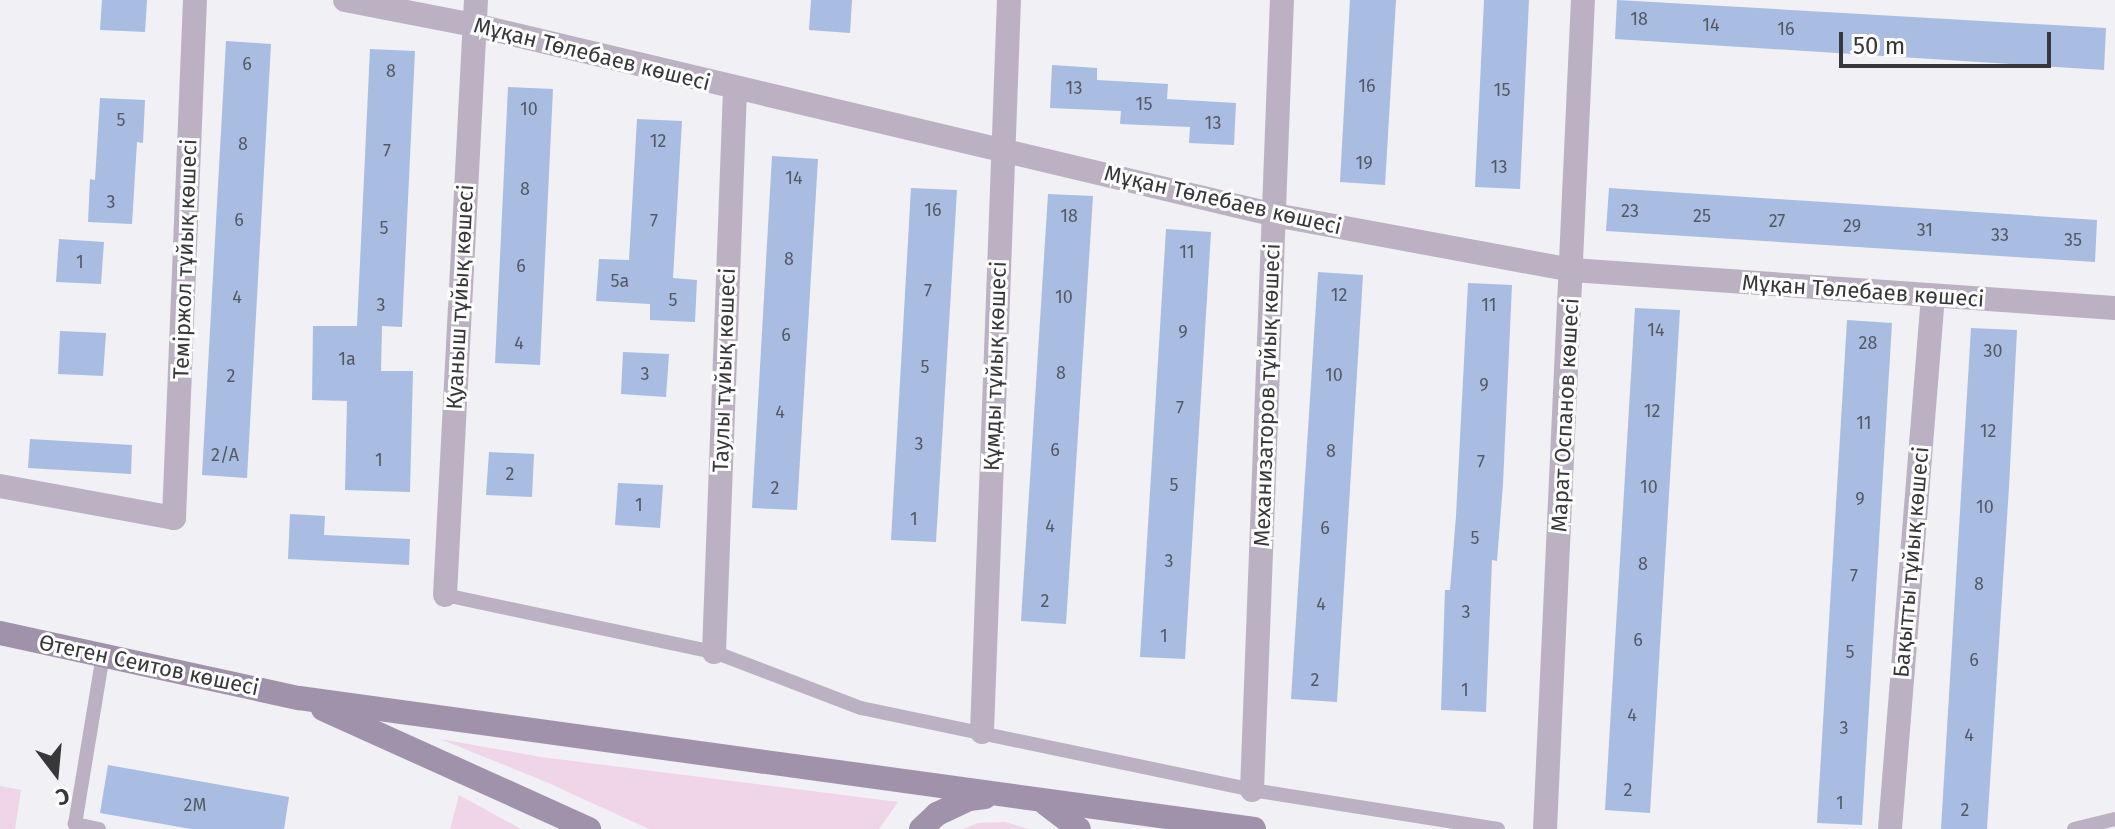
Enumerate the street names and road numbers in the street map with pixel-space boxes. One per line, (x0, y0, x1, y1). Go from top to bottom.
street label: Мұқан Төлебаев көшесі (471, 12, 713, 96)
street label: Теміржол тұйық көшесі (168, 138, 202, 380)
street label: Мұқан Төлебаев көшесі (1102, 160, 1344, 240)
street label: Қуаныш тұйық көшесі (441, 184, 479, 410)
street label: Механизаторов тұйық көшесі (1249, 243, 1285, 547)
street label: Құмды тұйық көшесі (978, 261, 1012, 471)
street label: Таулы тұйық көшесі (707, 267, 741, 473)
street label: Мұқан Төлебаев көшесі (1741, 269, 1985, 313)
street label: Марат Оспанов көшесі (1546, 297, 1584, 533)
street label: Бақытты тұйық көшесі (1888, 445, 1934, 679)
street label: Өтеген Сеитов көшесі (37, 629, 261, 701)

